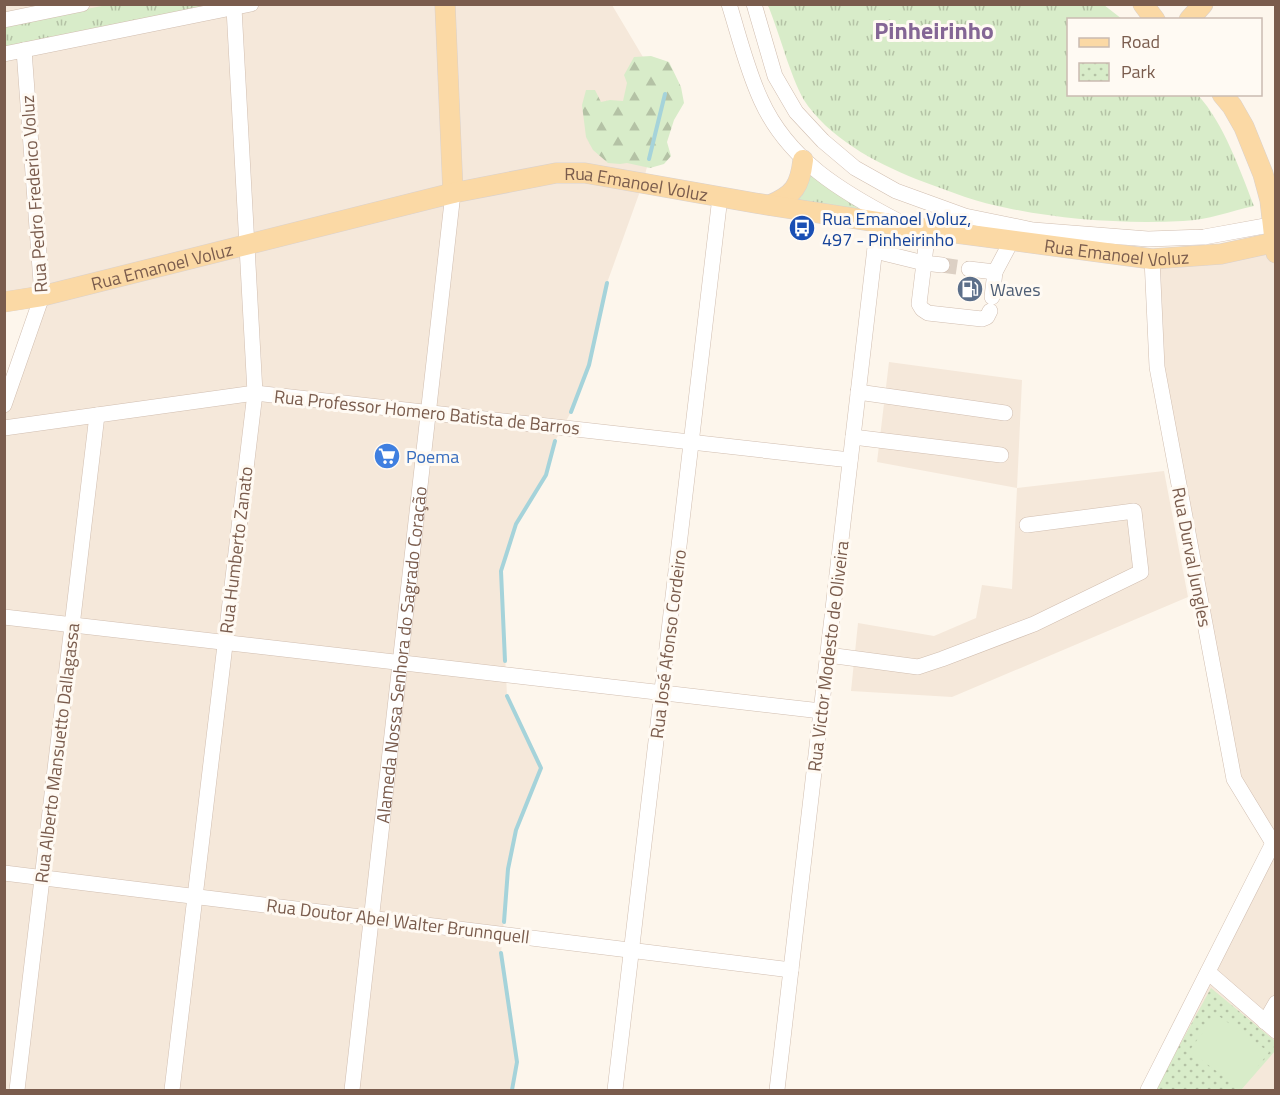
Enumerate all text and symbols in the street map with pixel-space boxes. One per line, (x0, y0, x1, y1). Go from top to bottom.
district label: Pinheirinho (874, 12, 994, 48)
legend (1067, 18, 1262, 96)
text: Road (1121, 28, 1160, 55)
text: Park (1121, 58, 1156, 85)
street label: Rua Pedro Frederico Voluz (14, 94, 54, 294)
street label: Rua Emanoel Voluz (564, 160, 710, 208)
place label: Rua Emanoel Voluz, 497 - Pinheirinho (822, 205, 971, 253)
bus stop icon: Rua Emanoel Voluz, 497 - Pinheirinho (787, 213, 817, 243)
street label: Rua Emanoel Voluz (1043, 231, 1190, 273)
street label: Rua Emanoel Voluz (88, 235, 236, 297)
fuel station icon: Waves (955, 274, 985, 304)
place label: Waves (990, 276, 1041, 303)
street label: Rua Professor Homero Batista de Barros (273, 383, 581, 441)
supermarket icon: Poema (372, 441, 402, 471)
place label: Poema (406, 443, 459, 470)
street label: Rua Humberto Zanato (212, 465, 260, 635)
street label: Alameda Nossa Senhora do Sagrado Coração (369, 485, 433, 825)
street label: Rua Durval Jungles (1165, 485, 1219, 629)
street label: Rua Victor Modesto de Oliveira (800, 539, 856, 773)
street label: Rua José Afonso Cordeiro (643, 548, 693, 740)
street label: Rua Alberto Mansuetto Dallagassa (28, 621, 86, 885)
street label: Rua Doutor Abel Walter Brunnquell (265, 891, 531, 951)

